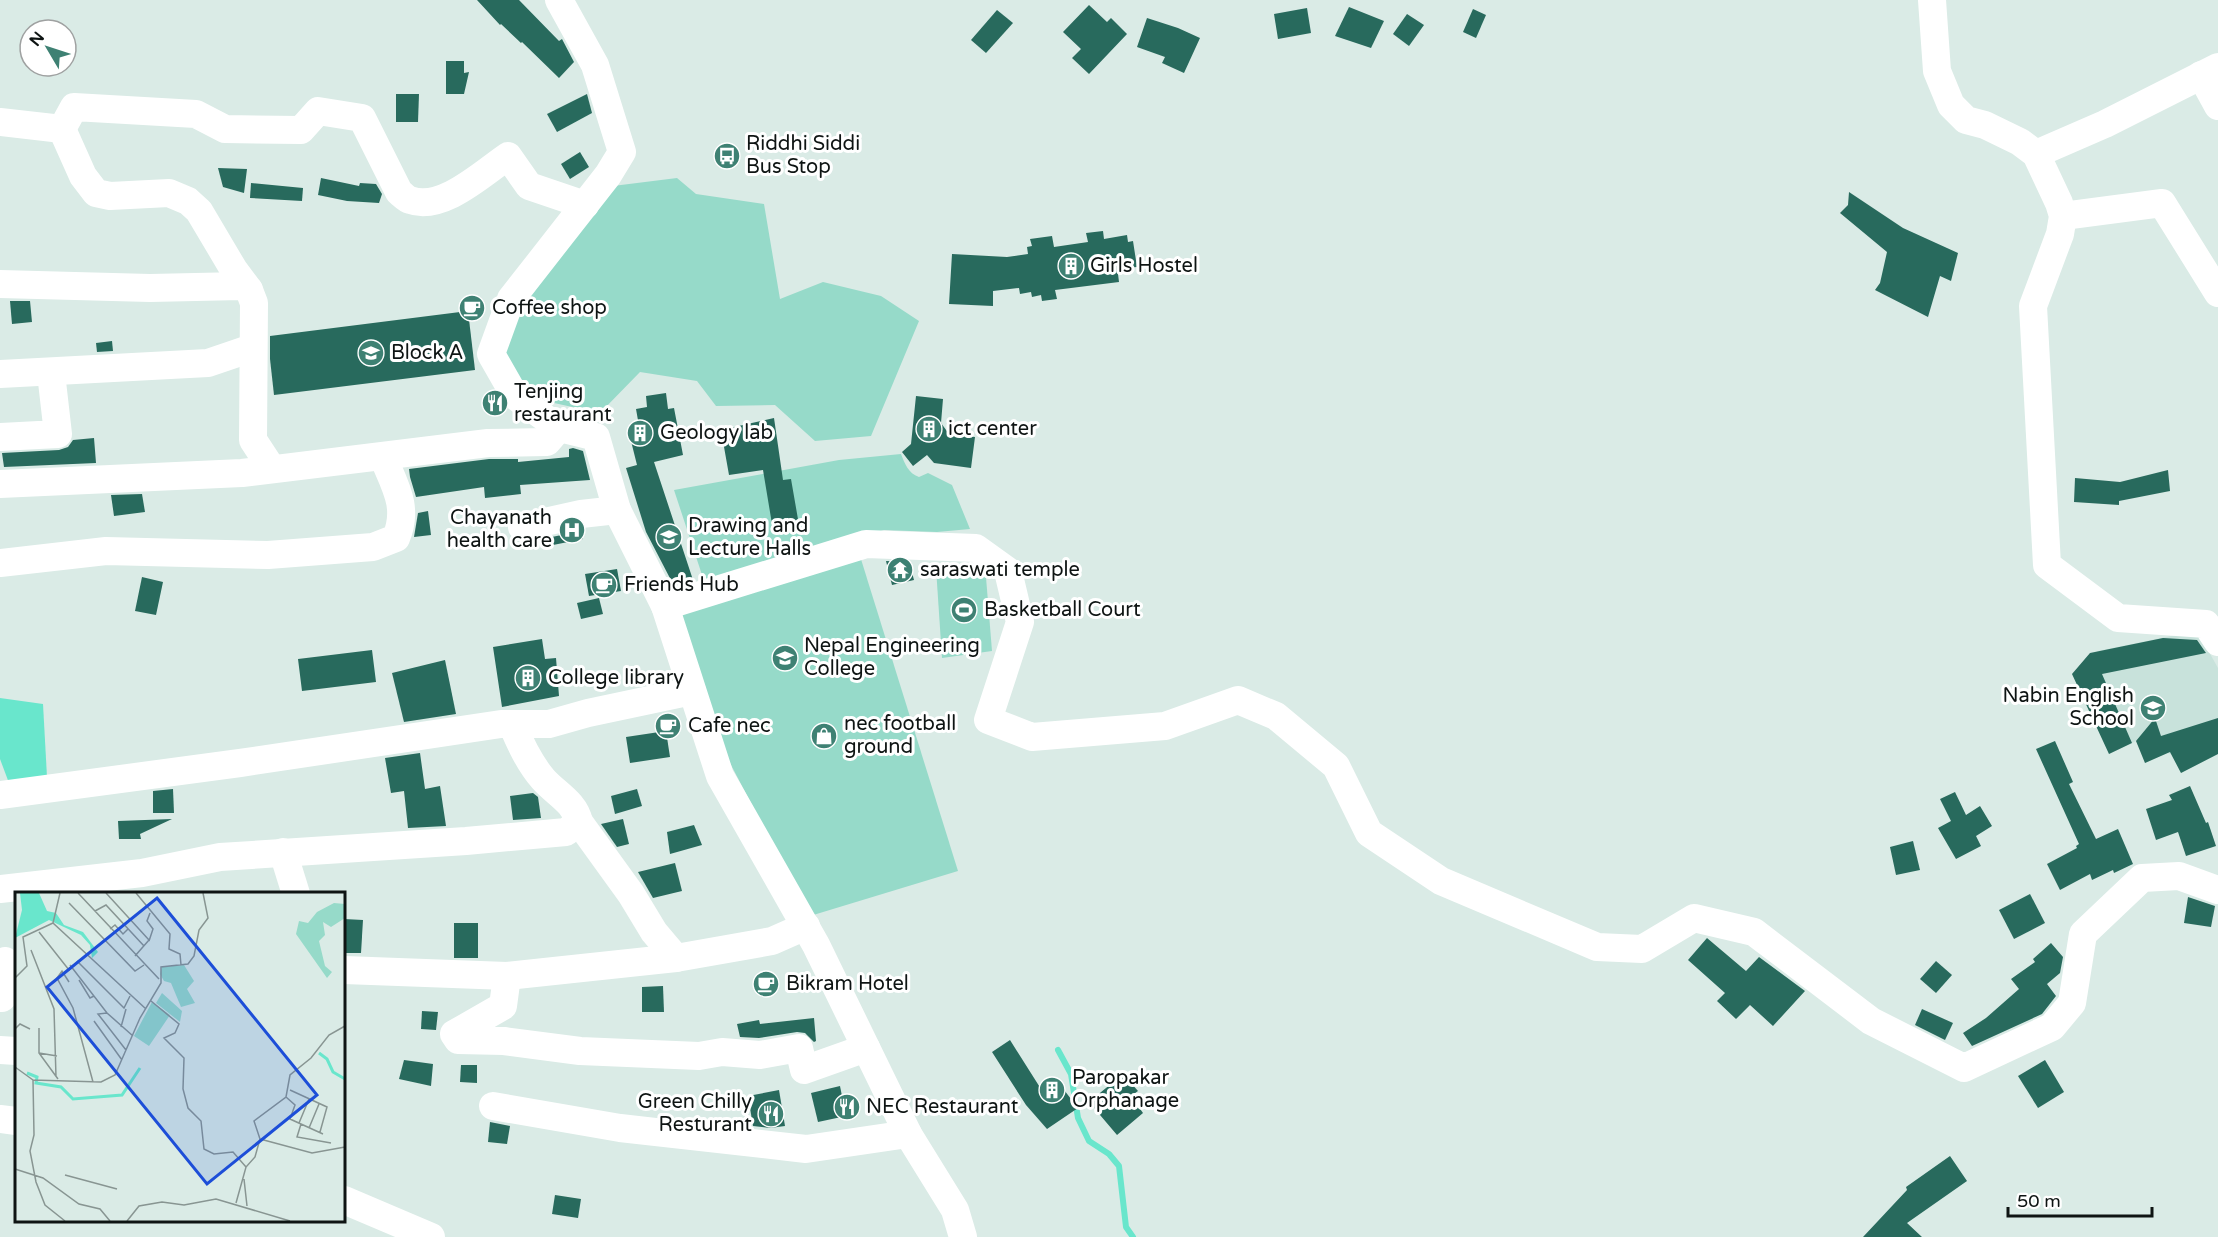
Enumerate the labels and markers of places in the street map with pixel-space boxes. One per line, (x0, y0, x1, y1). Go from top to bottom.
place label: Riddhi Siddi Bus Stop (746, 132, 860, 179)
bus stop icon: Riddhi Siddi Bus Stop (712, 141, 742, 171)
building icon: Girls Hostel (1056, 251, 1086, 281)
place label: Girls Hostel (1090, 254, 1198, 278)
cafe icon: Coffee shop (457, 293, 487, 323)
place label: Coffee shop (492, 296, 607, 320)
school or university icon: Block A (356, 338, 386, 368)
place label: Block A (391, 341, 464, 365)
place label: Tenjing restaurant (514, 380, 612, 427)
restaurant icon: Tenjing restaurant (480, 388, 510, 418)
building icon: ict center (914, 414, 944, 444)
place label: ict center (948, 417, 1037, 441)
building icon: Geology lab (625, 418, 655, 448)
place label: Geology lab (660, 421, 773, 445)
place label: Chayanath health care (447, 506, 552, 553)
place label: Drawing and Lecture Halls (688, 514, 811, 561)
hospital icon: Chayanath health care (557, 515, 587, 545)
school or university icon: Drawing and Lecture Halls (654, 522, 684, 552)
temple icon: saraswati temple (885, 555, 915, 585)
place label: saraswati temple (920, 558, 1080, 582)
cafe icon: Friends Hub (589, 570, 619, 600)
place label: Friends Hub (624, 573, 739, 597)
sports icon: Basketball Court (949, 595, 979, 625)
place label: Basketball Court (984, 598, 1141, 622)
place label: Nepal Engineering College (804, 634, 980, 681)
school or university icon: Nepal Engineering College (770, 643, 800, 673)
building icon: College library (513, 663, 543, 693)
place label: College library (548, 666, 684, 690)
place label: Nabin English School (2003, 684, 2134, 731)
school or university icon: Nabin English School (2138, 693, 2168, 723)
cafe icon: Cafe nec (653, 711, 683, 741)
place label: nec football ground (844, 712, 956, 759)
place label: Cafe nec (688, 714, 771, 738)
shop icon: nec football ground (809, 721, 839, 751)
cafe icon: Bikram Hotel (751, 969, 781, 999)
place label: Bikram Hotel (786, 972, 909, 996)
place label: Paropakar Orphanage (1072, 1066, 1179, 1113)
building icon: Paropakar Orphanage (1037, 1075, 1067, 1105)
place label: Green Chilly Resturant (638, 1090, 752, 1137)
restaurant icon: NEC Restaurant (832, 1092, 862, 1122)
place label: NEC Restaurant (866, 1095, 1019, 1119)
restaurant icon: Green Chilly Resturant (756, 1099, 786, 1129)

